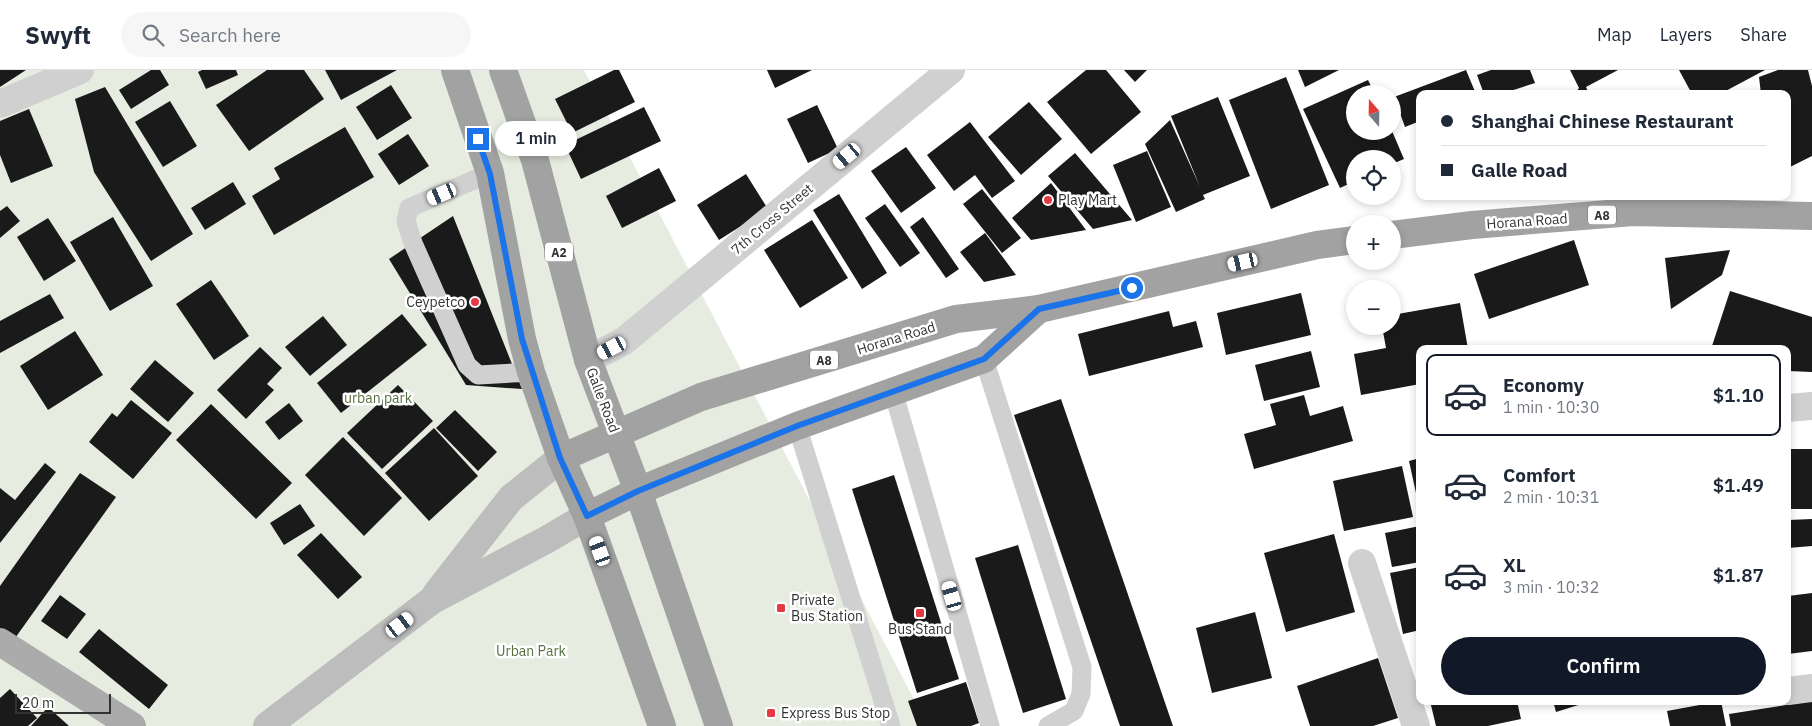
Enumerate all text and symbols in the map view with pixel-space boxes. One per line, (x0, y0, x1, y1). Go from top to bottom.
search box (121, 12, 471, 57)
text: Swyft (25, 19, 91, 51)
icon: search (139, 21, 167, 49)
text: Search here (179, 23, 281, 47)
text: Map (1597, 23, 1632, 46)
text: Layers (1660, 23, 1712, 46)
text: Share (1740, 23, 1787, 46)
north arrow (1346, 85, 1401, 140)
map controls (1346, 85, 1401, 335)
text: Shanghai Chinese Restaurant (1471, 109, 1734, 133)
callout: 1 min (496, 122, 578, 156)
route end (467, 128, 489, 150)
text: 1 min (515, 128, 557, 148)
car (830, 141, 863, 171)
button: locate (1346, 150, 1401, 205)
text: Galle Road (1471, 158, 1568, 182)
street label: 7th Cross Street (727, 179, 817, 258)
car (425, 181, 458, 207)
place label: Play Mart (1058, 191, 1117, 209)
marker: Play Mart (1042, 194, 1054, 206)
road number: A8 (1588, 206, 1616, 224)
street label: Horana Road (1486, 209, 1568, 233)
button: + (1346, 215, 1401, 270)
road number: A2 (545, 242, 573, 262)
car (1226, 251, 1259, 273)
route start (1121, 277, 1143, 299)
button: − (1346, 280, 1401, 335)
place label: Ceypetco (406, 293, 465, 311)
marker: Ceypetco (469, 296, 481, 308)
street label: Horana Road (855, 318, 937, 358)
car (595, 335, 628, 361)
road number: A8 (810, 350, 838, 370)
street label: Galle Road (582, 365, 624, 435)
icon: car (1443, 373, 1488, 418)
text: Economy (1503, 373, 1584, 397)
text: $1.10 (1713, 383, 1764, 407)
park label: urban park (344, 389, 413, 407)
text: 1 min · 10:30 (1503, 397, 1599, 417)
icon: car (1443, 463, 1488, 508)
text: Comfort (1503, 463, 1576, 487)
text: $1.49 (1713, 473, 1764, 497)
text: 2 min · 10:31 (1503, 487, 1599, 507)
car (587, 534, 612, 568)
icon: car (1443, 553, 1488, 598)
text: XL (1503, 553, 1526, 577)
text: $1.87 (1713, 563, 1764, 587)
text: 3 min · 10:32 (1503, 577, 1599, 597)
car (940, 580, 963, 612)
place label: Private Bus Station (791, 591, 863, 625)
marker: Private Bus Station (775, 602, 787, 614)
marker: Bus Stand (914, 607, 926, 619)
car (383, 610, 416, 640)
place label: Bus Stand (888, 620, 952, 638)
button: Confirm (1441, 637, 1766, 695)
park label: Urban Park (496, 642, 567, 660)
scale bar (15, 691, 111, 714)
text: 20 m (22, 694, 54, 712)
place label: Express Bus Stop (781, 704, 890, 722)
marker: Express Bus Stop (765, 707, 777, 719)

